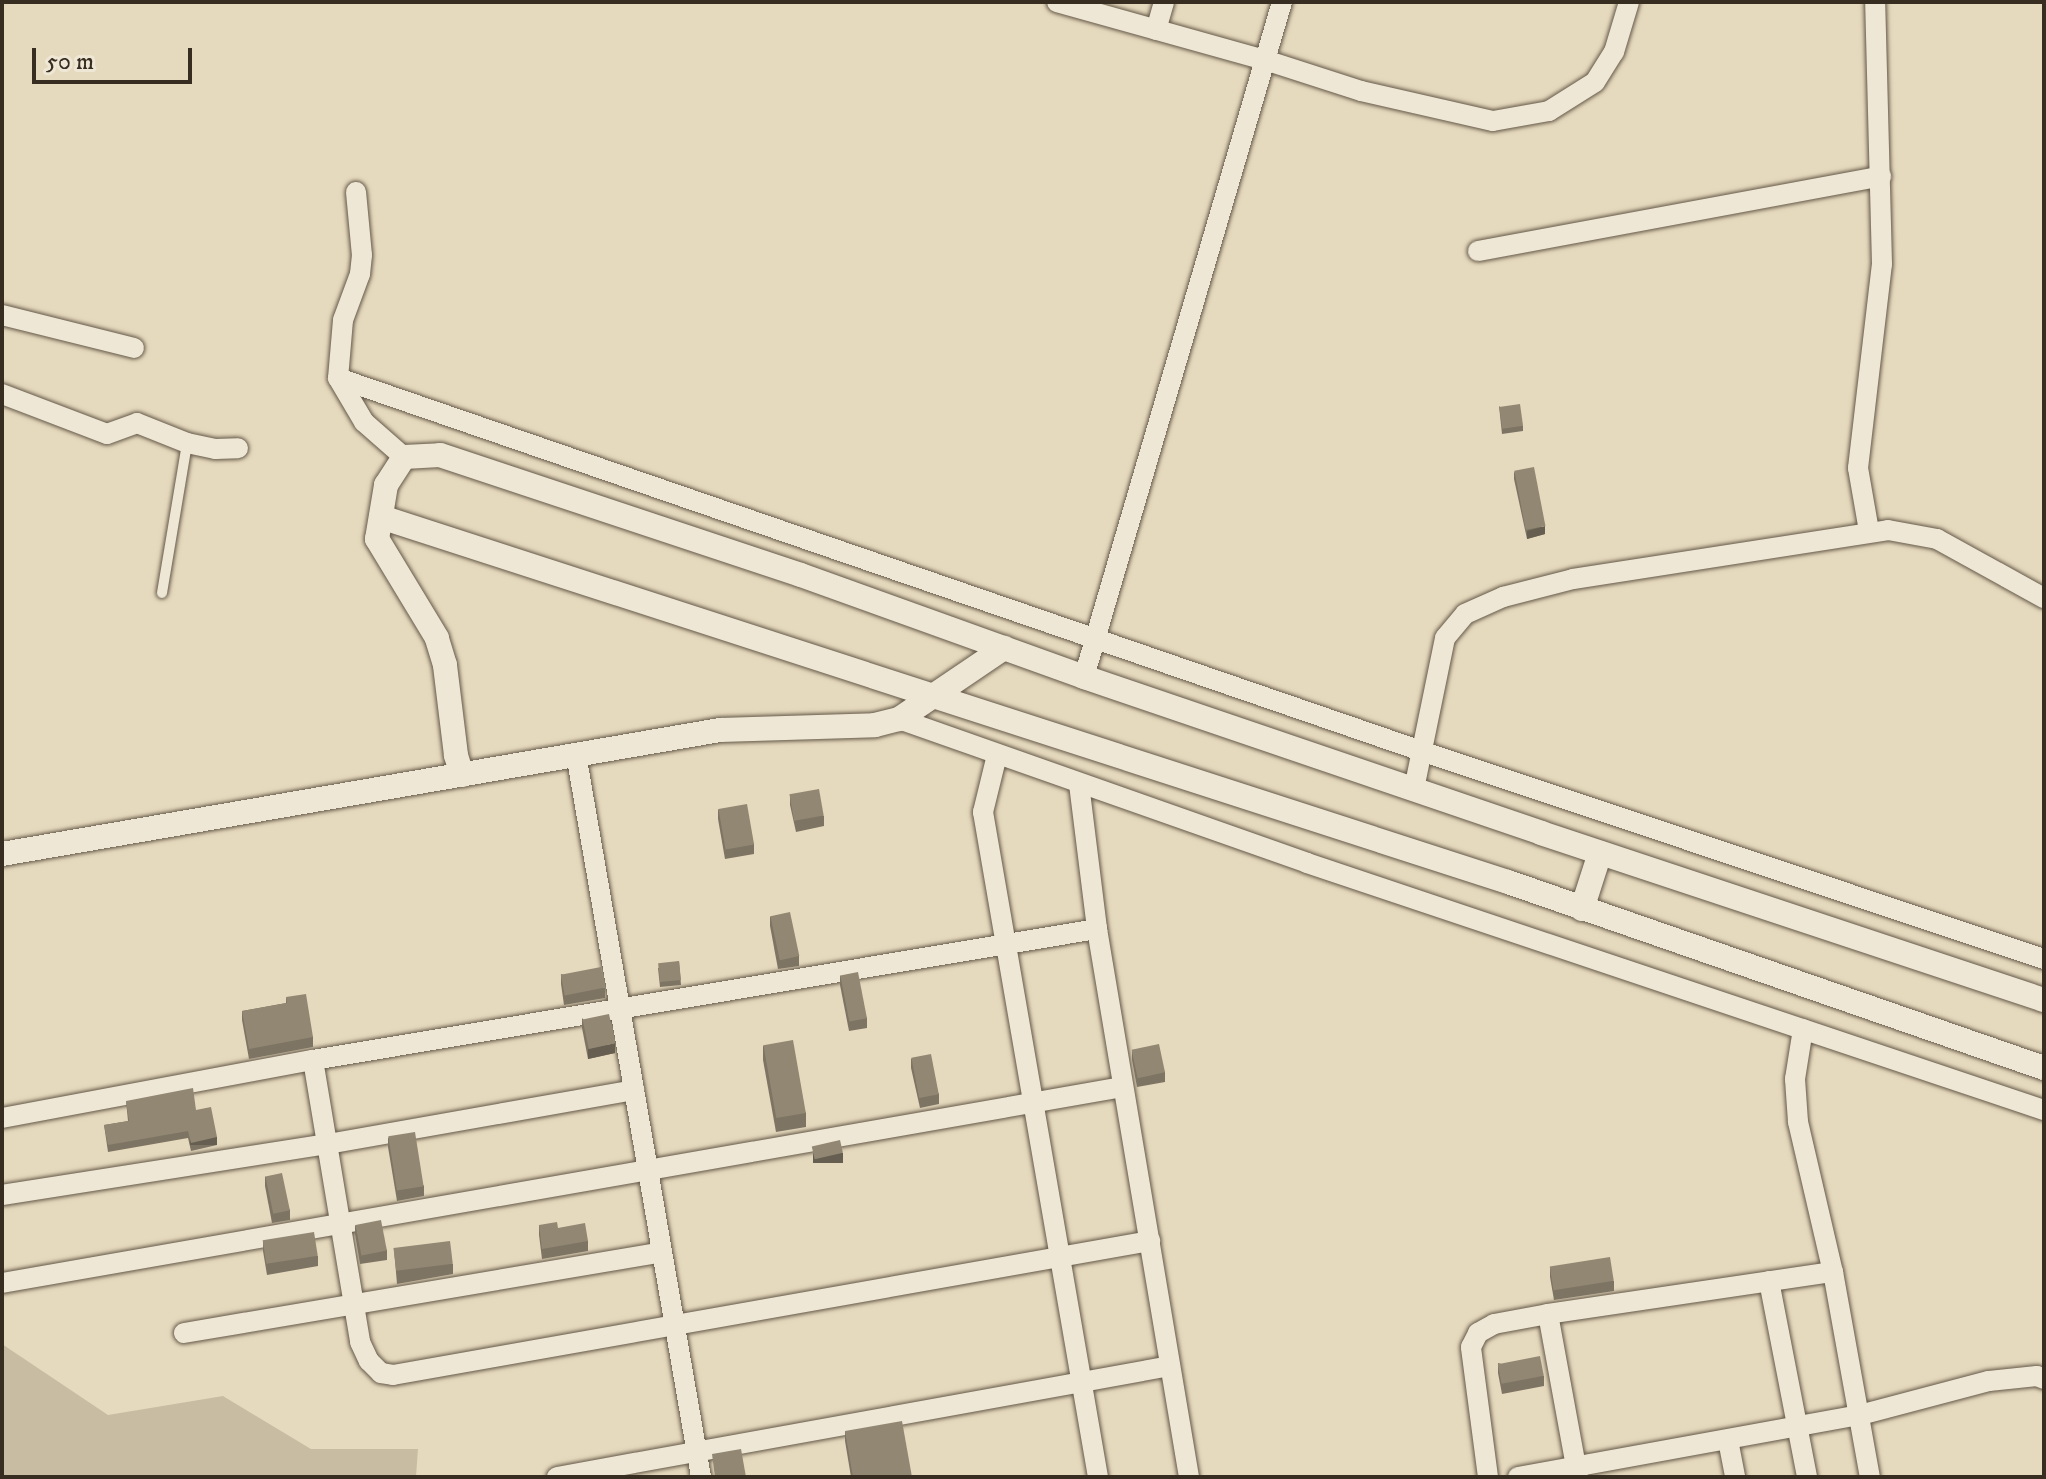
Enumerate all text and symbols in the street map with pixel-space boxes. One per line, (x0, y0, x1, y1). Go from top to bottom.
scale bar (36, 32, 196, 82)
text: 50 m (46, 47, 94, 77)

